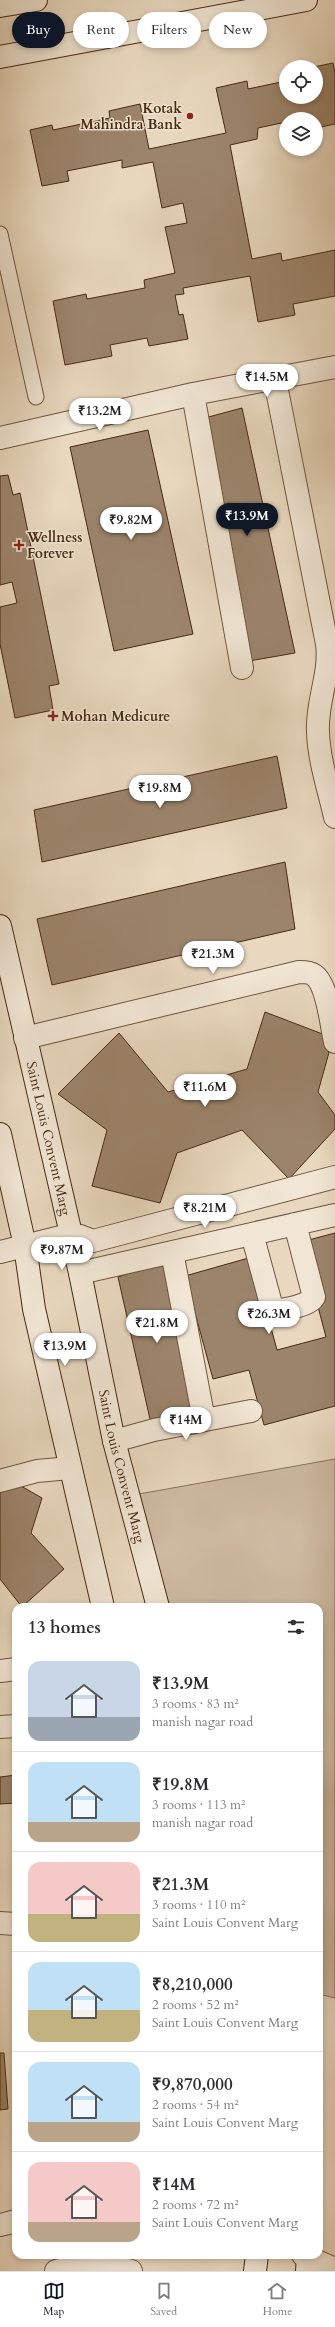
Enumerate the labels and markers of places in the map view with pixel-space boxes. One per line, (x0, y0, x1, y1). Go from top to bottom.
place label: Kotak Mahindra Bank (80, 99, 182, 134)
marker: Kotak Mahindra Bank (185, 111, 195, 121)
pin: ₹14.5M (234, 364, 300, 398)
pin: ₹13.2M (67, 398, 133, 432)
pin: ₹13.9M (214, 503, 280, 537)
pin: ₹9.82M (98, 507, 164, 541)
place label: Wellness Forever (26, 528, 82, 563)
marker: Wellness Forever (14, 540, 24, 550)
place label: Mohan Medicure (61, 707, 170, 726)
marker: Mohan Medicure (48, 711, 58, 721)
pin: ₹19.8M (127, 775, 193, 809)
pin: ₹21.3M (180, 941, 246, 975)
pin: ₹11.6M (172, 1074, 238, 1108)
pin: ₹8.21M (172, 1195, 238, 1229)
pin: ₹9.87M (29, 1237, 95, 1271)
pin: ₹26.3M (236, 1301, 302, 1335)
pin: ₹21.8M (124, 1310, 190, 1344)
pin: ₹13.9M (32, 1333, 98, 1367)
pin: ₹14M (162, 1407, 210, 1441)

